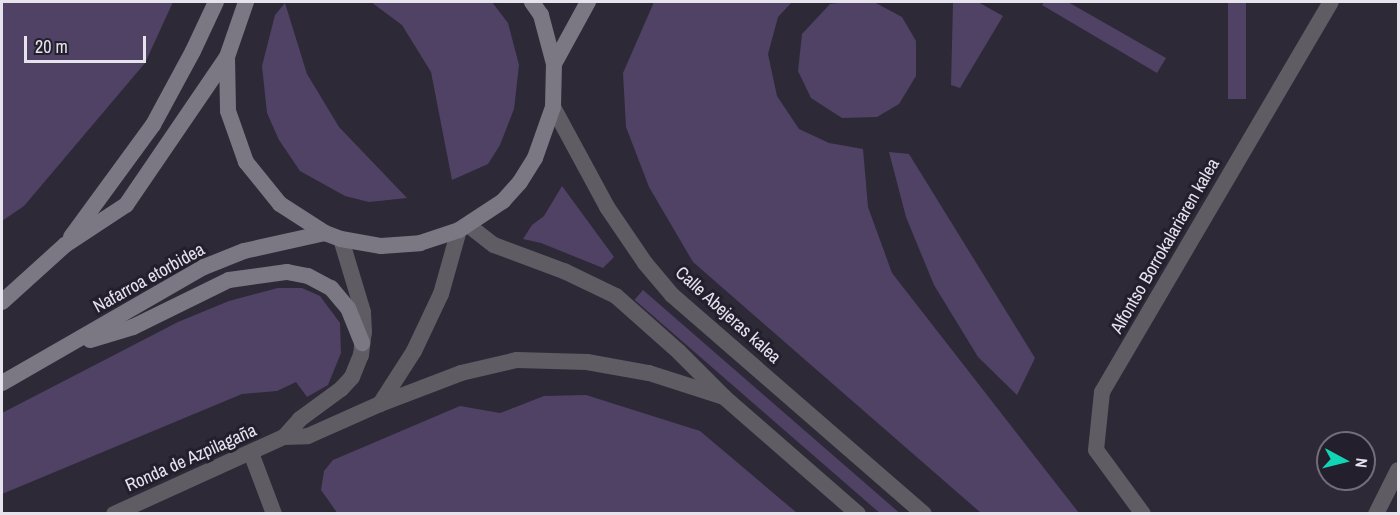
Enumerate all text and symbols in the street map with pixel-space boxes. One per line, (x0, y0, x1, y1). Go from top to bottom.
scale bar (27, 24, 148, 62)
text: 20 m (35, 34, 68, 59)
street label: Alfontso Borrokalariaren kalea (1106, 155, 1224, 337)
street label: Nafarroa etorbidea (90, 239, 208, 317)
street label: Calle Abejeras kalea (670, 262, 786, 368)
street label: Ronda de Azpilagaña (122, 419, 260, 497)
north arrow (1316, 431, 1376, 491)
text: N (1350, 457, 1373, 469)

